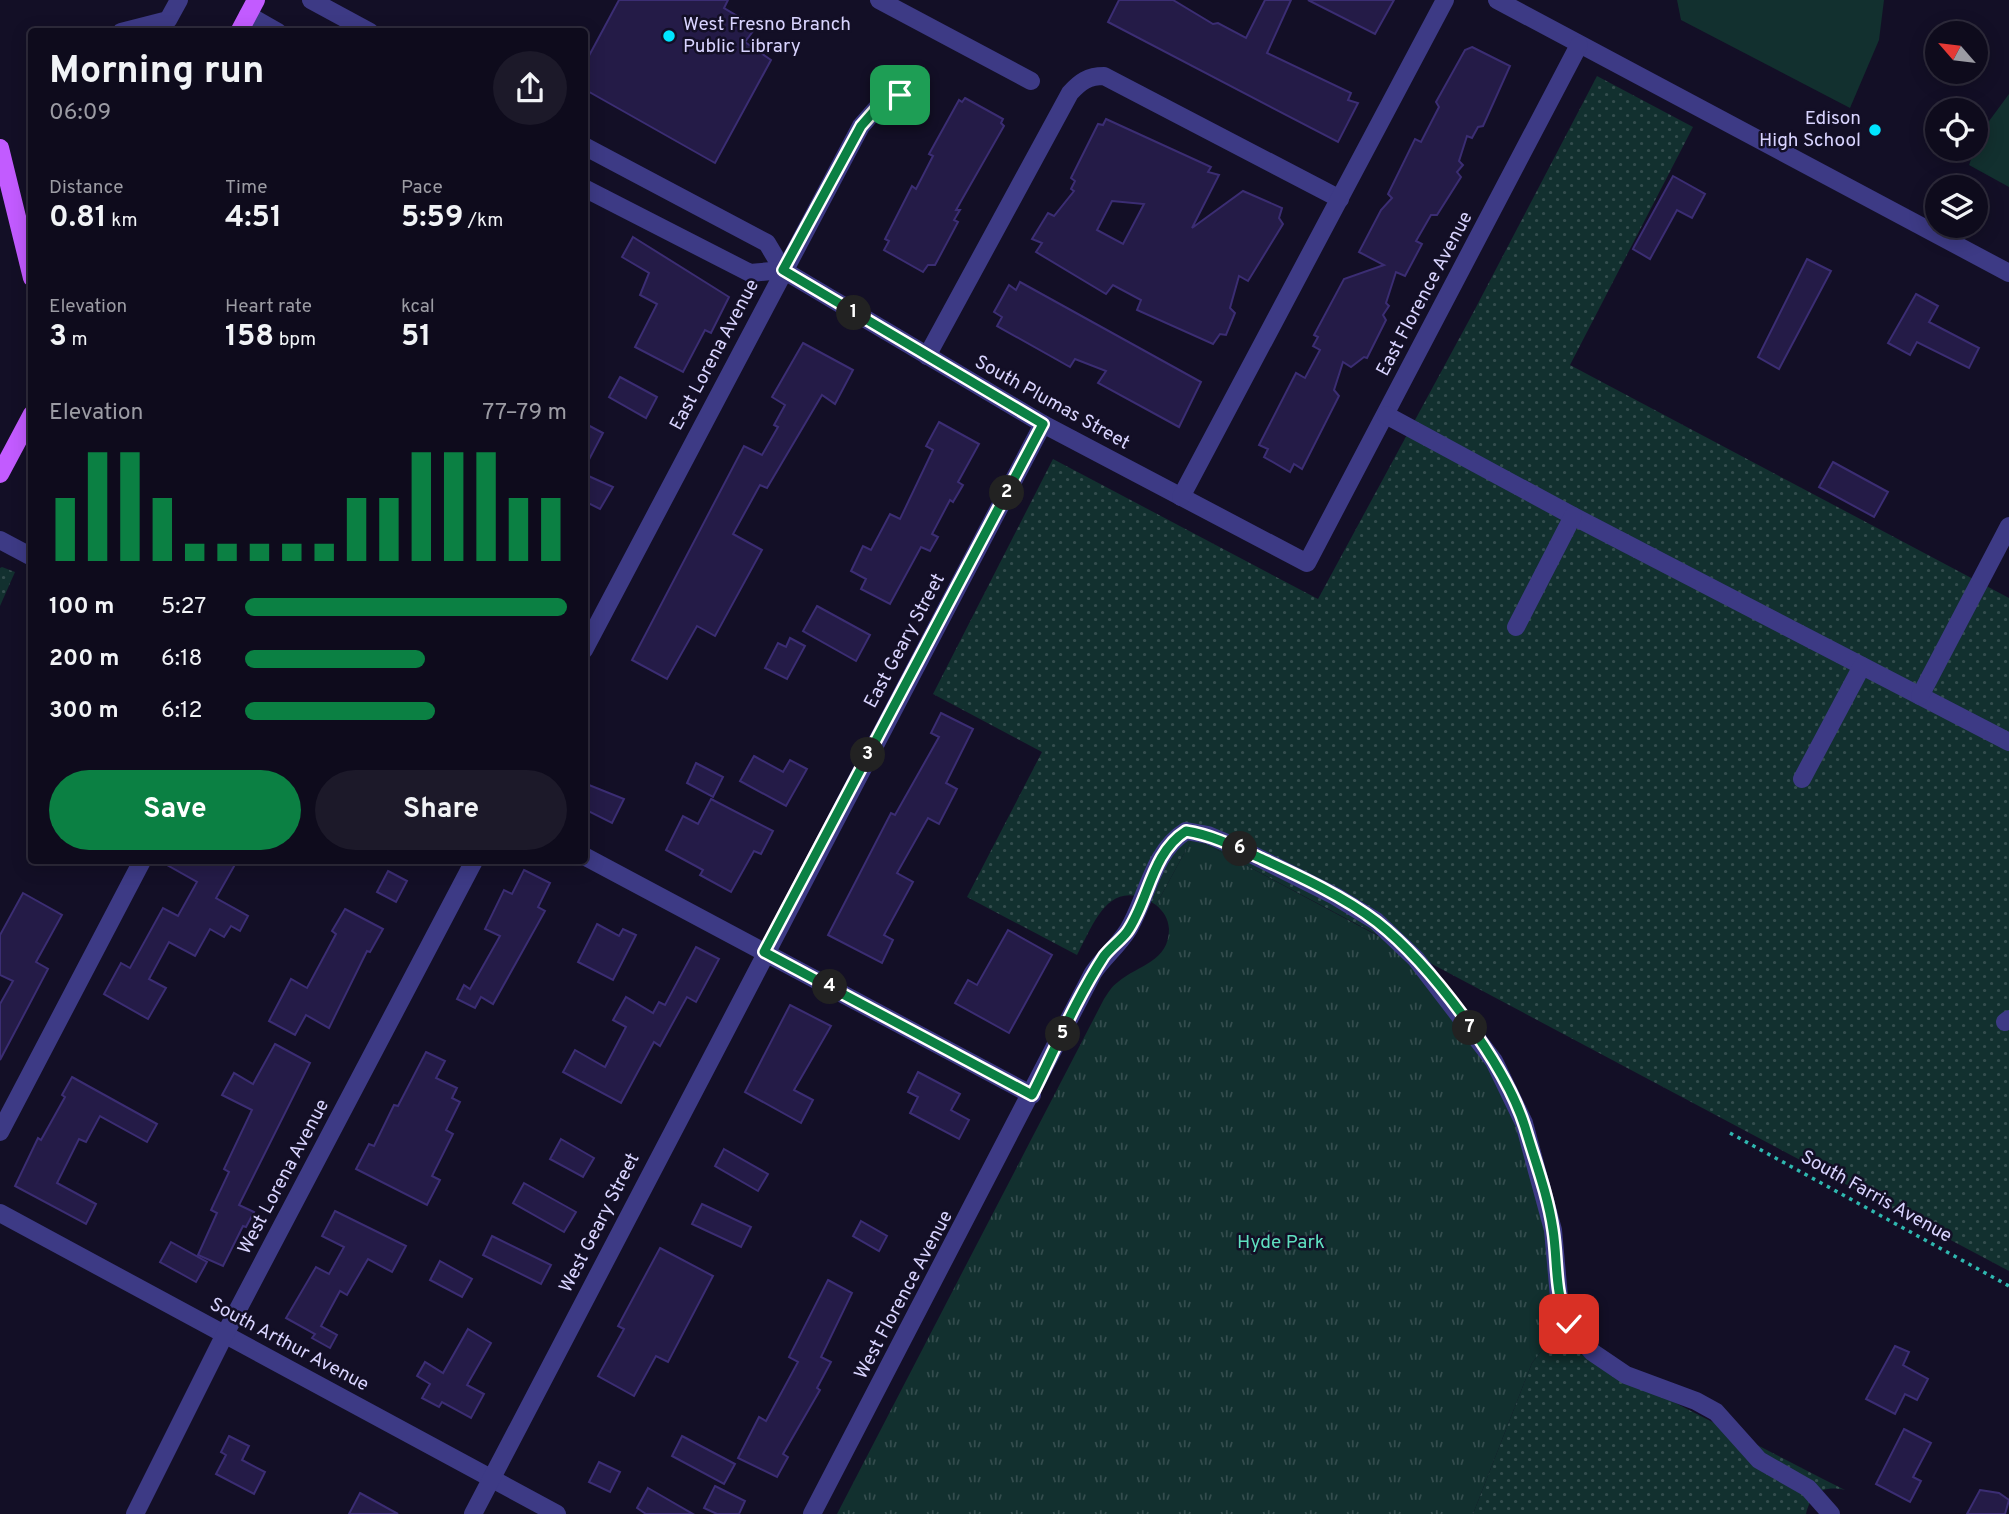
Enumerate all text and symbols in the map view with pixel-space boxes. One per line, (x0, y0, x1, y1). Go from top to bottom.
place label: West Fresno Branch Public Library (683, 13, 851, 59)
north arrow (1925, 21, 1988, 84)
map controls (1925, 21, 1988, 238)
marker: West Fresno Branch Public Library (661, 28, 677, 44)
text: Morning run (49, 48, 265, 97)
button: share (493, 51, 567, 125)
pin (870, 65, 930, 125)
icon: arrive (881, 76, 919, 114)
button: locate (1925, 98, 1988, 161)
text: 06:09 (49, 99, 111, 128)
place label: Edison High School (1759, 107, 1861, 153)
marker: Edison High School (1867, 122, 1883, 138)
button: layers (1925, 175, 1988, 238)
text: Distance (49, 176, 124, 200)
text: Time (225, 176, 268, 200)
text: Pace (401, 176, 443, 200)
text: 0.81 (49, 200, 107, 237)
text: 4:51 (225, 200, 282, 237)
text: 5:59 (401, 200, 463, 237)
street label: East Florence Avenue (1371, 207, 1479, 381)
text: km (107, 209, 138, 233)
text: /km (463, 209, 503, 233)
street label: East Lorena Avenue (665, 275, 765, 435)
text: Elevation (49, 295, 127, 319)
text: Heart rate (225, 295, 312, 319)
text: kcal (401, 295, 435, 319)
pin: 1 (836, 296, 872, 330)
text: 1 (850, 300, 857, 324)
text: 3 (49, 319, 67, 356)
text: 158 (225, 319, 274, 356)
text: 51 (401, 319, 431, 356)
text: m (67, 328, 88, 352)
text: bpm (274, 328, 316, 352)
street label: South Plumas Street (970, 350, 1134, 456)
text: Elevation (49, 399, 144, 428)
text: 77–79 m (482, 399, 567, 428)
pin: 2 (990, 476, 1024, 510)
text: 2 (1001, 480, 1012, 504)
street label: East Geary Street (859, 569, 951, 713)
text: 100 m (49, 593, 114, 622)
text: 5:27 (161, 593, 206, 622)
text: 200 m (49, 645, 119, 674)
text: 6:18 (161, 645, 203, 674)
text: 300 m (49, 697, 119, 726)
text: 6:12 (161, 697, 203, 726)
pin: 3 (850, 738, 886, 772)
text: 3 (862, 742, 873, 766)
button: Save (49, 770, 301, 850)
button: Share (315, 770, 567, 850)
pin: 6 (1222, 832, 1258, 866)
text: 6 (1234, 836, 1245, 860)
pin: 4 (812, 970, 848, 1004)
text: 4 (823, 974, 836, 998)
pin: 7 (1452, 1010, 1488, 1046)
text: 7 (1464, 1015, 1475, 1039)
pin: 5 (1046, 1016, 1080, 1052)
text: 5 (1057, 1021, 1068, 1045)
street label: West Lorena Avenue (233, 1095, 335, 1259)
street label: South Farris Avenue (1796, 1145, 1956, 1249)
street label: West Geary Street (554, 1149, 646, 1297)
street label: West Florence Avenue (849, 1207, 959, 1383)
park label: Hyde Park (1237, 1231, 1325, 1255)
street label: South Arthur Avenue (205, 1293, 373, 1397)
pin (1539, 1294, 1599, 1354)
icon: check (1550, 1305, 1588, 1343)

